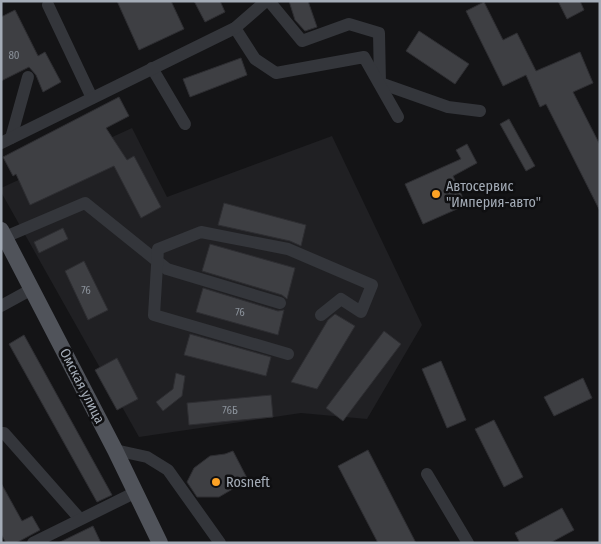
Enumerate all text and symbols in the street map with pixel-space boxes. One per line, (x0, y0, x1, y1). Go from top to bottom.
house number: 80 (8, 49, 20, 62)
place label: Автосервис "Империя-авто" (446, 178, 541, 211)
marker: Автосервис "Империя-авто" (430, 188, 442, 200)
house number: 76 (81, 284, 91, 297)
house number: 76 (235, 306, 245, 319)
street label: Омская улица (56, 346, 108, 426)
house number: 76Б (222, 404, 238, 417)
place label: Rosneft (226, 474, 270, 491)
marker: Rosneft (210, 476, 222, 488)

